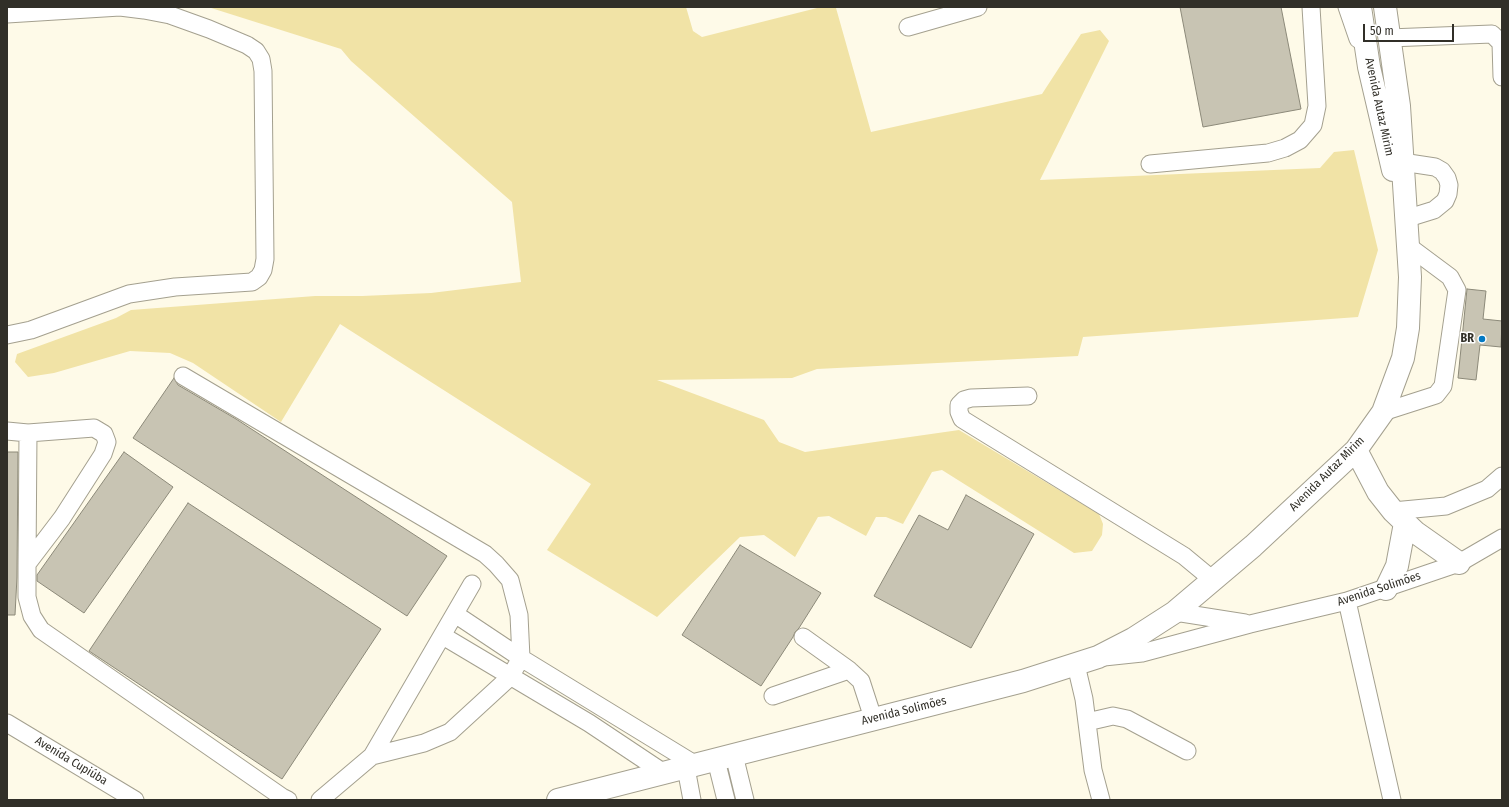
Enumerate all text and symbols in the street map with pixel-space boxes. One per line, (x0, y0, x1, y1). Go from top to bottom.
scale bar (1365, 16, 1456, 42)
text: 50 m (1370, 24, 1394, 38)
street label: Avenida Autaz Mirim (1362, 57, 1396, 157)
place label: BR (1461, 332, 1474, 346)
marker: BR (1477, 334, 1487, 344)
street label: Avenida Autaz Mirim (1287, 434, 1367, 514)
street label: Avenida Solimões (1335, 569, 1423, 609)
street label: Avenida Solimões (860, 693, 948, 729)
street label: Avenida Cupiúba (32, 734, 110, 788)

